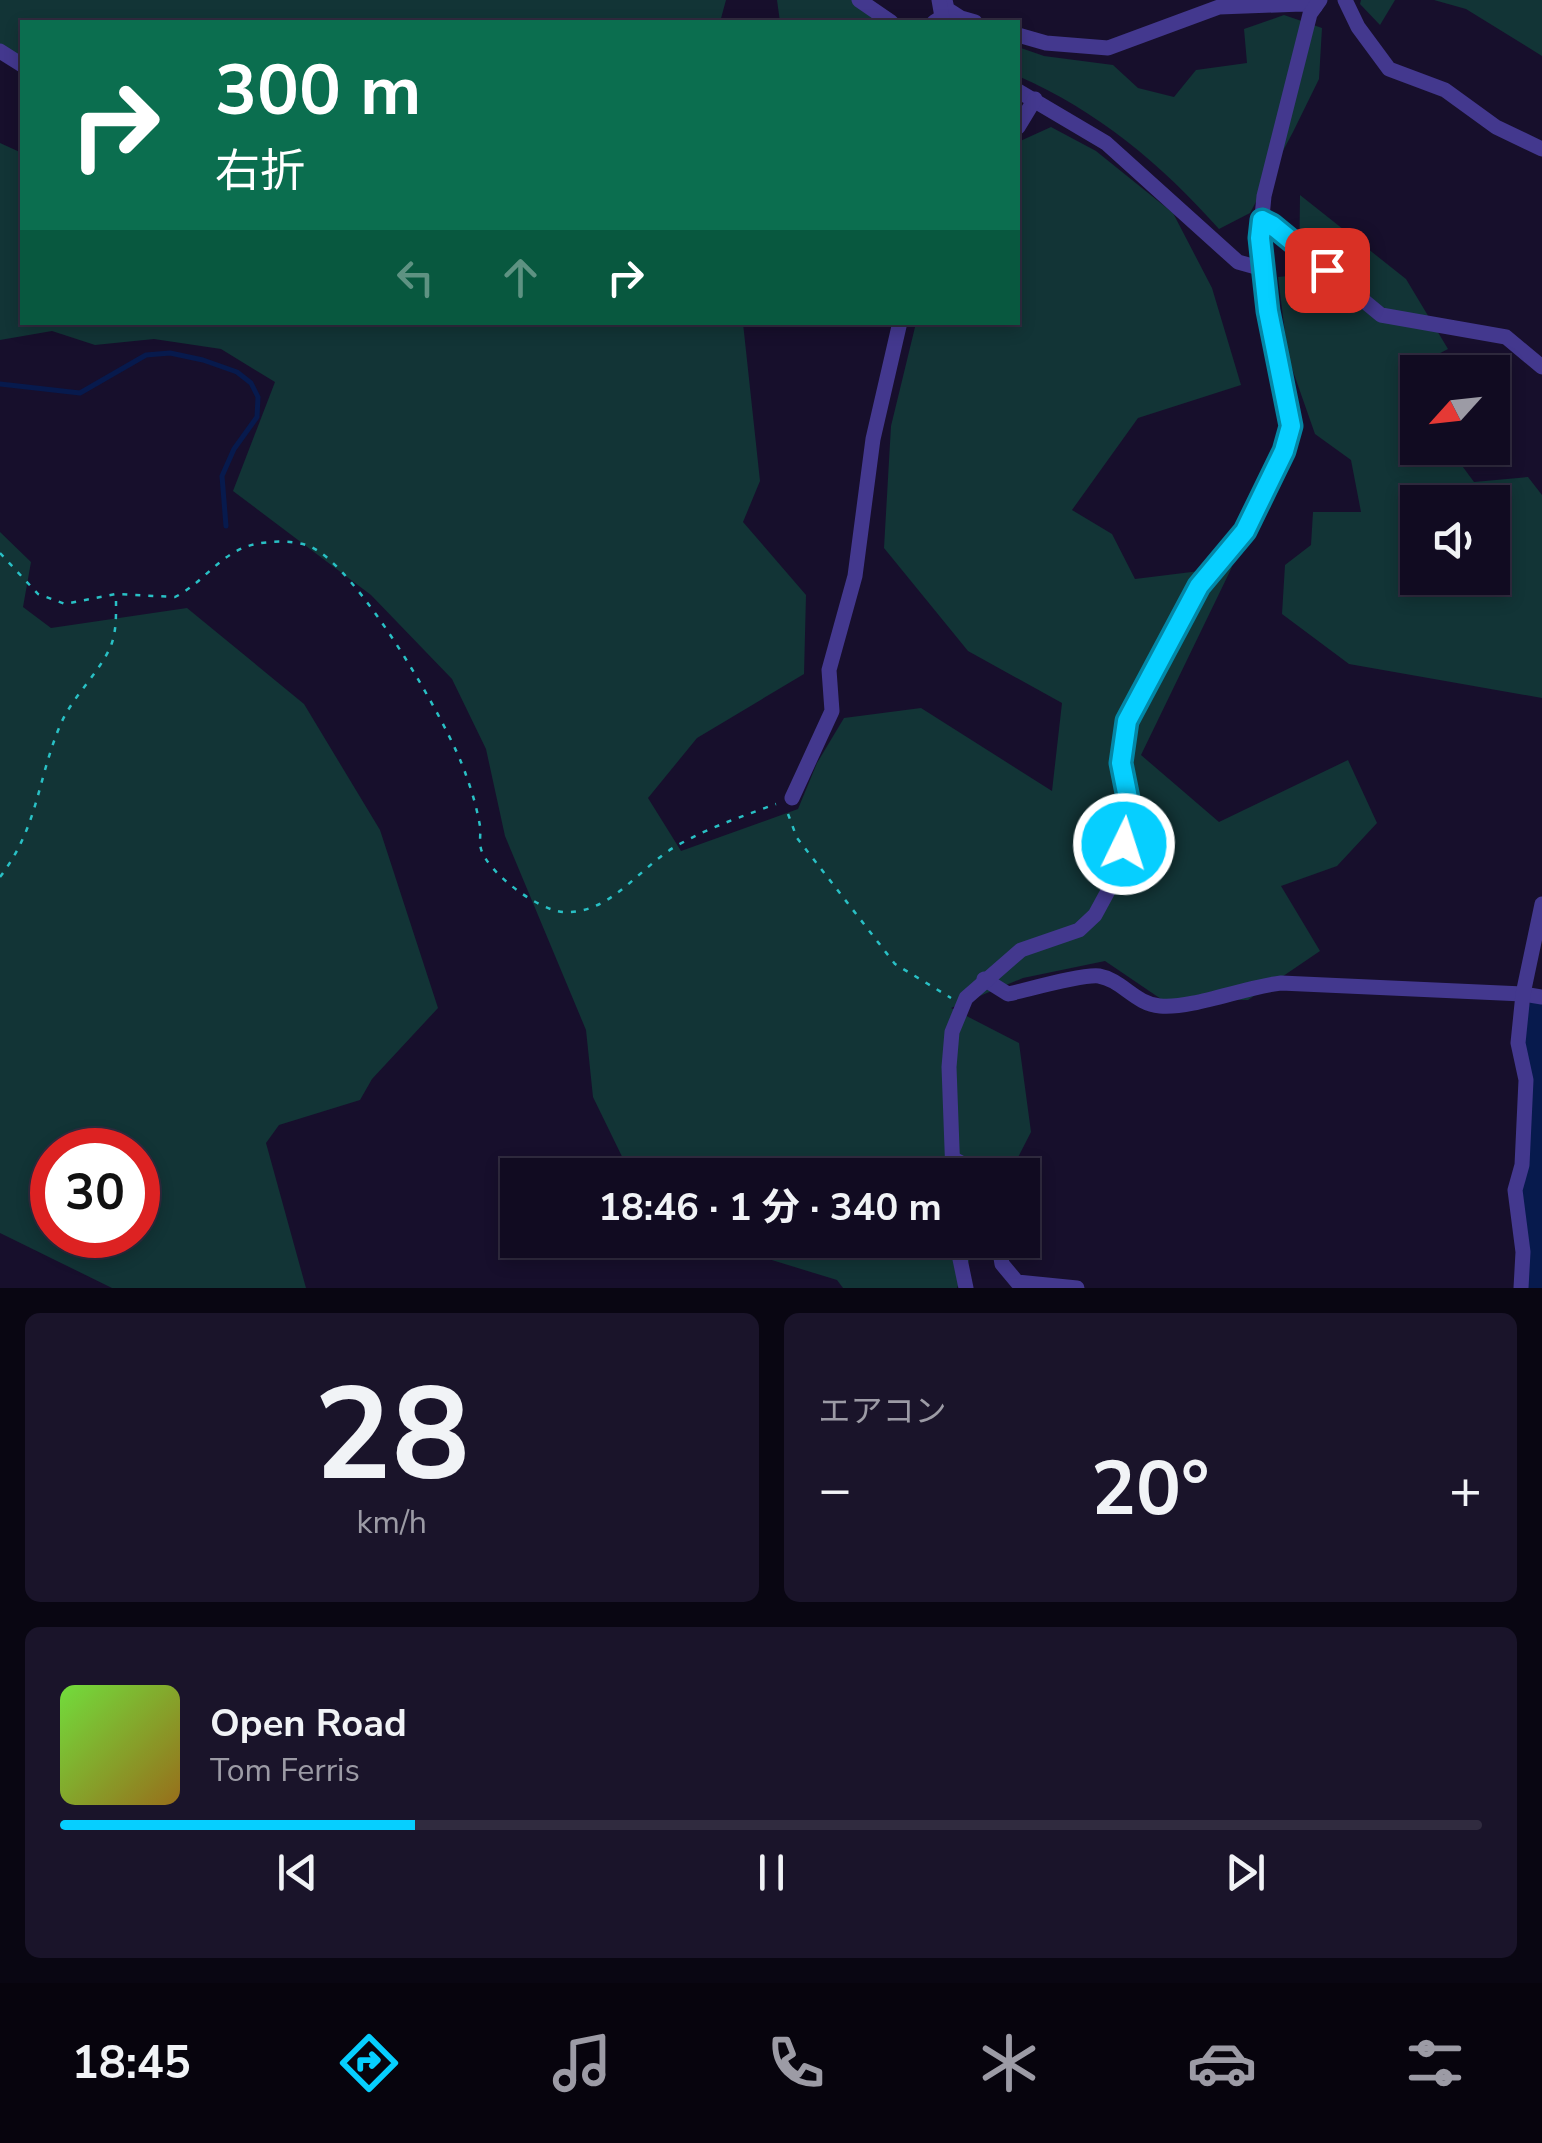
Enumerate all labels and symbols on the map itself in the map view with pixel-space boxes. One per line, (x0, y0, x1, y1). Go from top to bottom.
pin (1285, 228, 1370, 313)
north arrow (1400, 355, 1510, 465)
position arrow (1072, 792, 1176, 896)
speed limit sign: 30 (30, 1128, 160, 1258)

